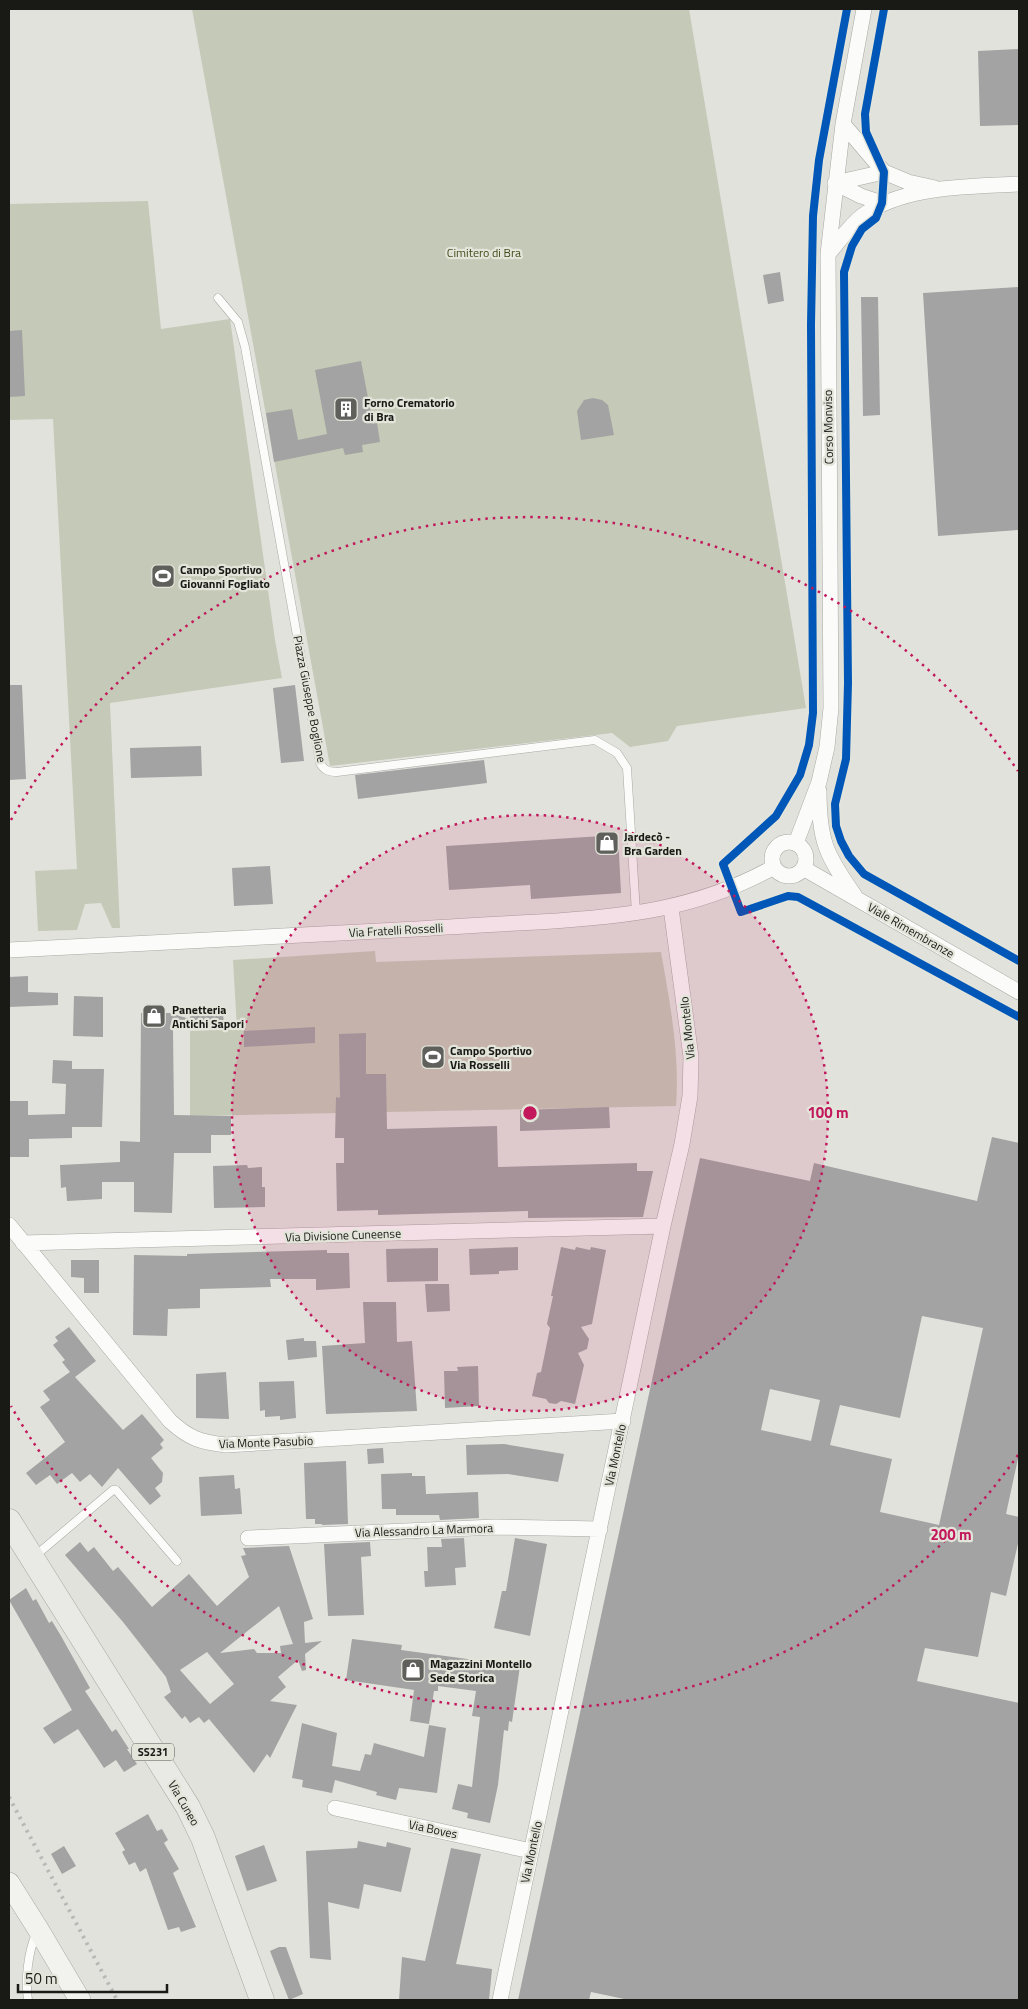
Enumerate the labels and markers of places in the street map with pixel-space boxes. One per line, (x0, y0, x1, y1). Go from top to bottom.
place label: Forno Crematorio di Bra (364, 393, 455, 426)
building icon: Forno Crematorio di Bra (333, 396, 359, 422)
place label: Campo Sportivo Giovanni Fogliato (180, 560, 270, 593)
sports icon: Campo Sportivo Giovanni Fogliato (150, 563, 176, 589)
place label: Jardecò - Bra Garden (624, 827, 682, 860)
shop icon: Jardecò - Bra Garden (594, 830, 620, 856)
place label: Panetteria Antichi Sapori (172, 1000, 244, 1033)
shop icon: Panetteria Antichi Sapori (141, 1003, 167, 1029)
place label: Campo Sportivo Via Rosselli (450, 1041, 532, 1074)
sports icon: Campo Sportivo Via Rosselli (420, 1044, 446, 1070)
centre of rings (521, 1104, 539, 1122)
place label: Magazzini Montello Sede Storica (430, 1654, 532, 1687)
shop icon: Magazzini Montello Sede Storica (400, 1657, 426, 1683)

